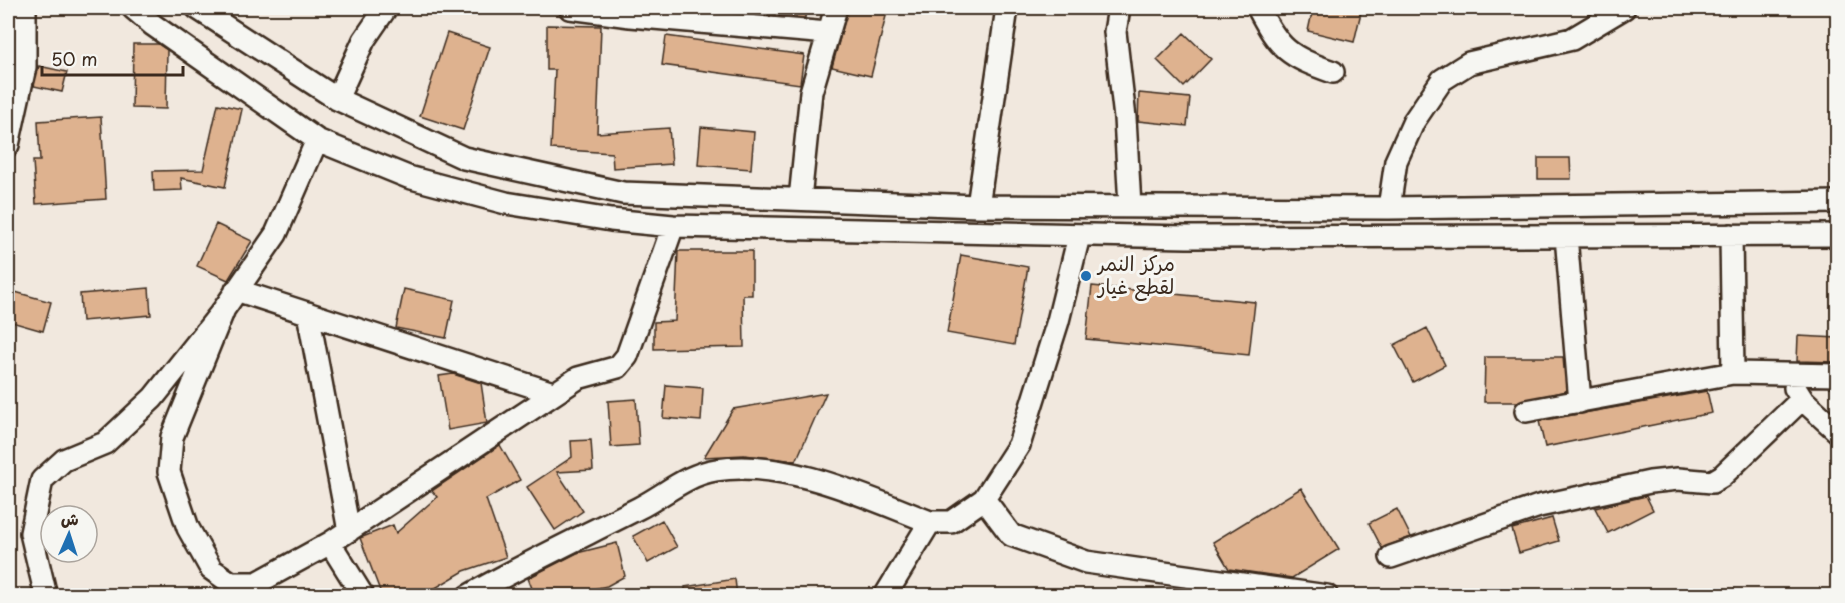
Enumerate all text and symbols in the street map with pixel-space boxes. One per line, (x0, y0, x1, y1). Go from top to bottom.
scale bar (42, 39, 183, 77)
text: 50 m (51, 45, 98, 72)
place label: مركز النمر لقطع غيار (1096, 248, 1175, 302)
marker: مركز النمر لقطع غيار (1079, 269, 1093, 283)
north arrow (39, 504, 99, 564)
text: ش (60, 506, 79, 530)

